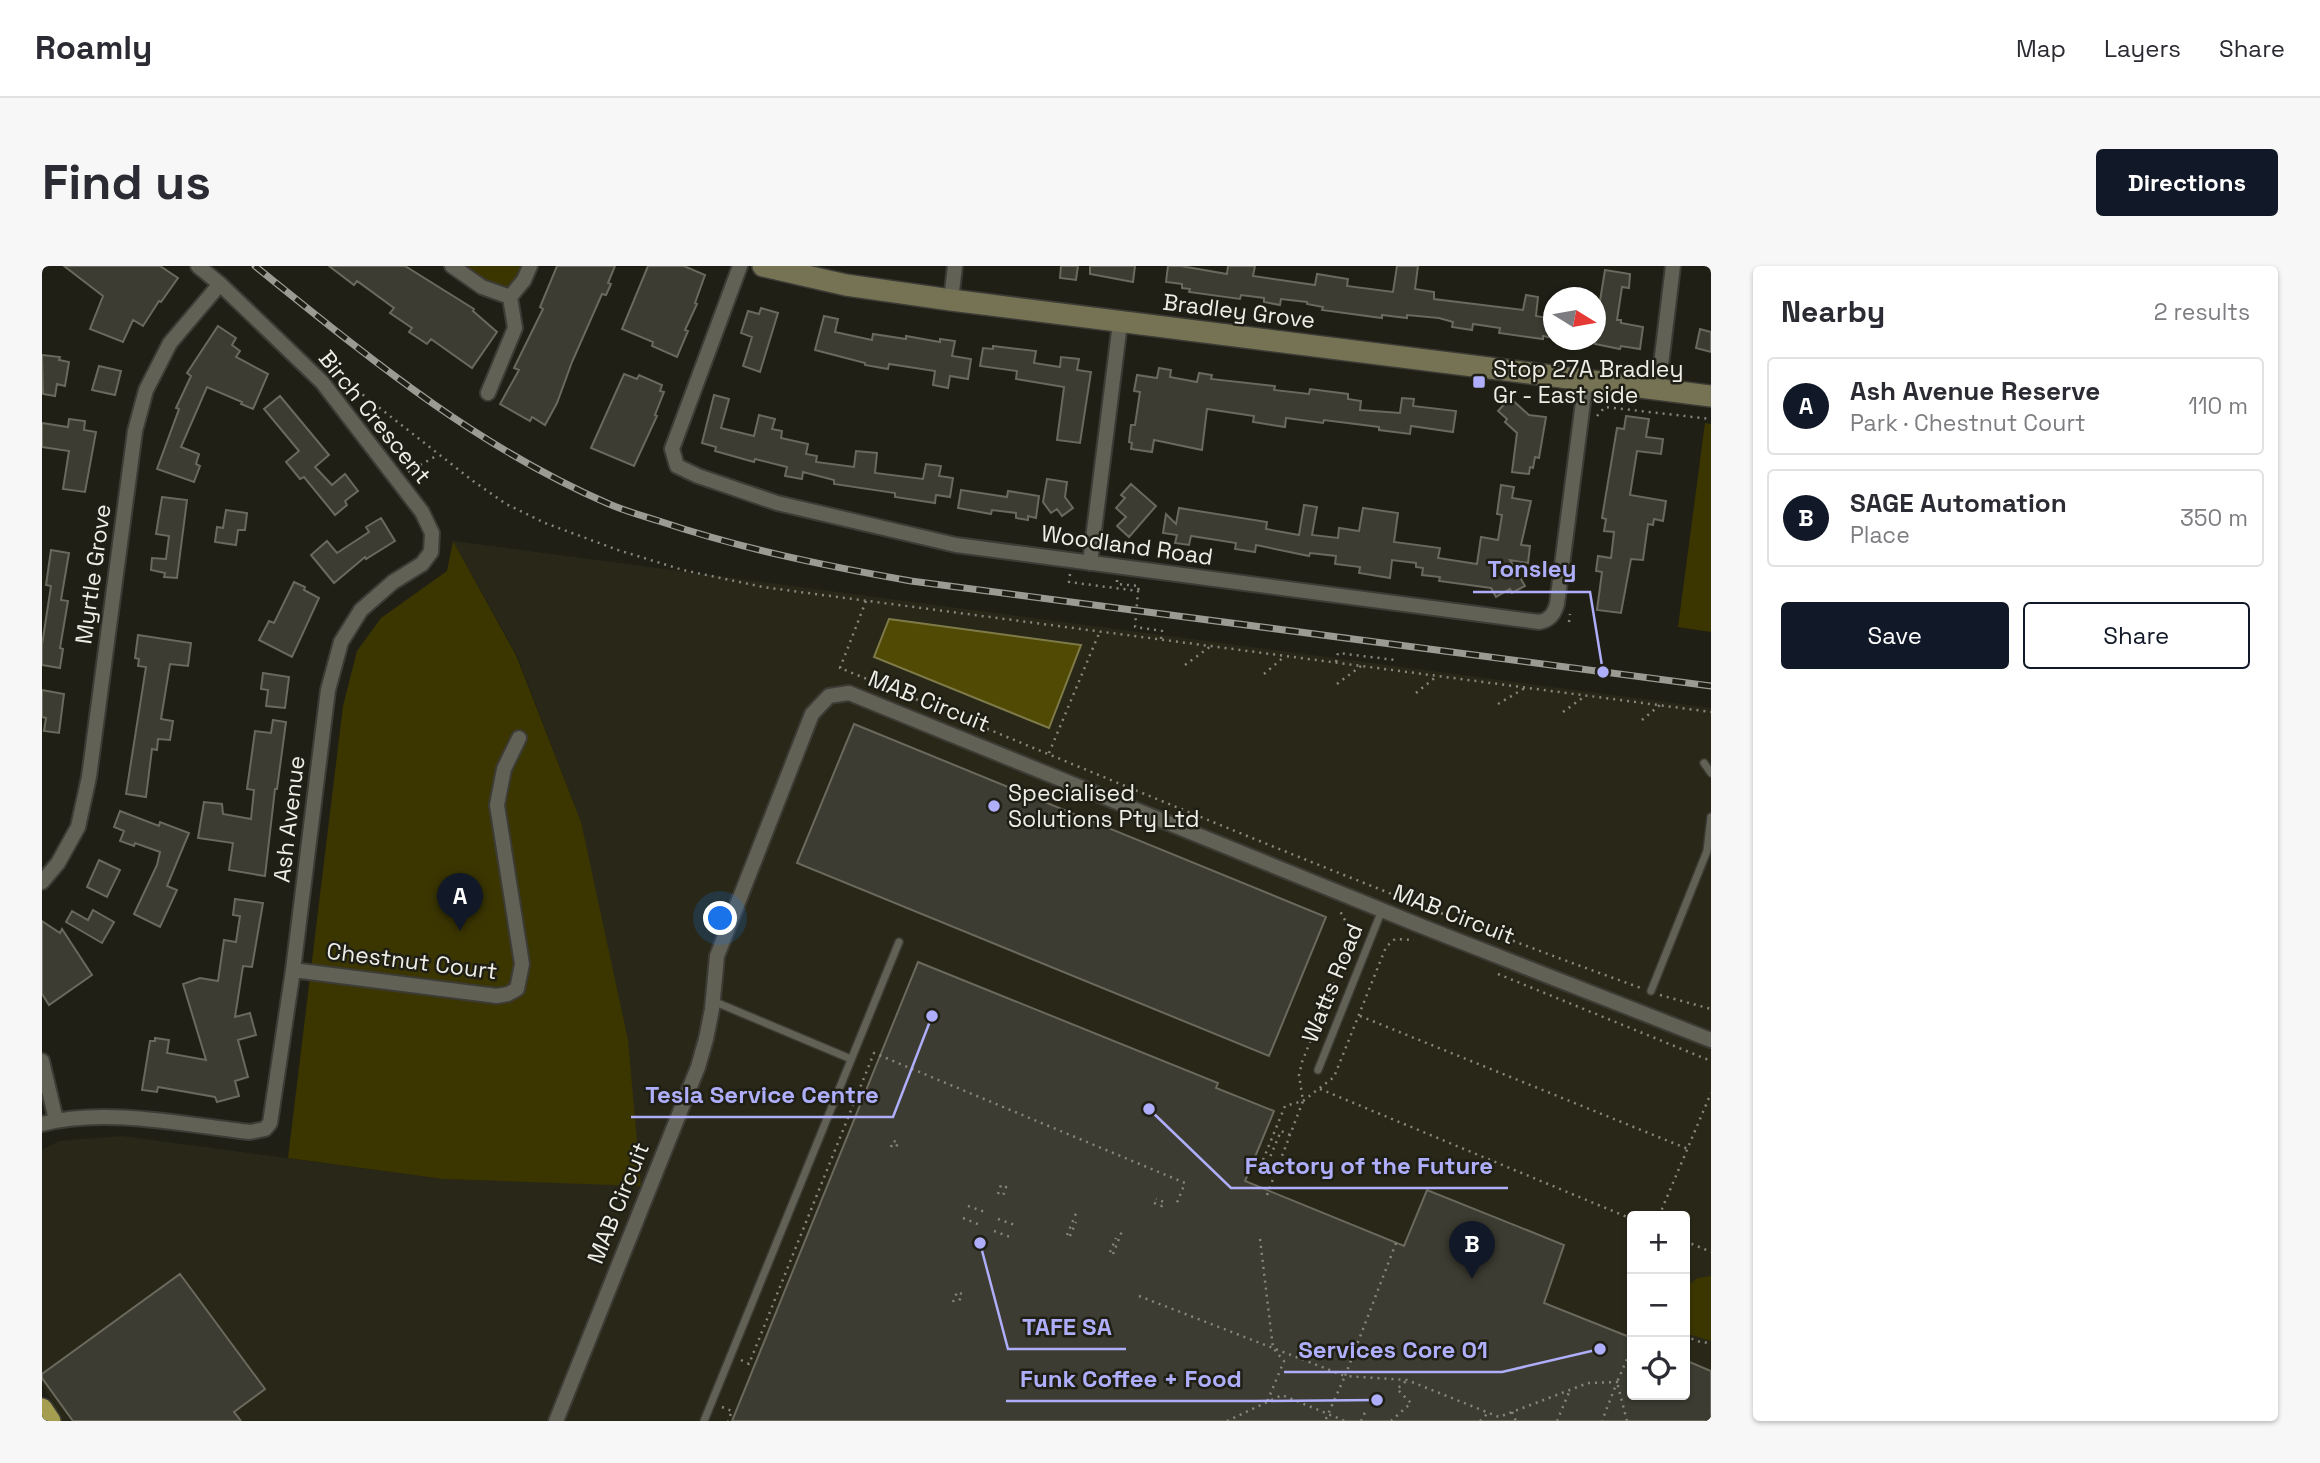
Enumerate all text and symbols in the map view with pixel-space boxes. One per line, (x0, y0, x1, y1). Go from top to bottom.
text: Roamly (35, 27, 152, 69)
text: Map (2016, 33, 2066, 64)
text: Layers (2104, 33, 2181, 64)
text: Share (2219, 33, 2285, 64)
button: Directions (2096, 149, 2278, 216)
text: Find us (42, 151, 211, 213)
street label: Bradley Grove (1161, 287, 1317, 335)
north arrow (1543, 287, 1606, 350)
text: Nearby (1781, 292, 1885, 331)
text: 2 results (2154, 297, 2250, 327)
street label: Birch Crescent (312, 344, 438, 490)
place label: Stop 27A Bradley Gr - East side (1493, 354, 1684, 410)
marker: Stop 27A Bradley Gr - East side (1471, 374, 1487, 390)
text: Ash Avenue Reserve (1850, 374, 2100, 408)
text: A (1799, 391, 1813, 421)
text: 110 m (2188, 391, 2248, 421)
text: Park · Chestnut Court (1850, 408, 2086, 438)
text: SAGE Automation (1850, 486, 2067, 520)
street label: Myrtle Grove (68, 502, 118, 646)
text: B (1798, 503, 1814, 533)
text: 350 m (2180, 503, 2248, 533)
street label: Woodland Road (1039, 518, 1215, 572)
text: Place (1850, 520, 1910, 550)
callout: Tonsley (1473, 547, 1590, 592)
text: Tonsley (1488, 553, 1576, 584)
button: Save (1781, 602, 2009, 669)
button: Share (2023, 602, 2250, 669)
street label: MAB Circuit (864, 663, 994, 739)
street label: Ash Avenue (266, 754, 312, 884)
place label: Specialised Solutions Pty Ltd (1008, 778, 1200, 834)
marker: Specialised Solutions Pty Ltd (986, 798, 1002, 814)
pin: A (437, 873, 483, 931)
street label: MAB Circuit (1389, 877, 1519, 951)
your location (703, 901, 737, 935)
street label: Watts Road (1295, 919, 1369, 1047)
street label: Chestnut Court (325, 936, 499, 986)
callout: Tesla Service Centre (631, 1072, 893, 1117)
text: Tesla Service Centre (645, 1079, 879, 1110)
street label: MAB Circuit (580, 1138, 656, 1268)
callout: Factory of the Future (1231, 1143, 1508, 1188)
text: Factory of the Future (1245, 1150, 1493, 1181)
map controls (1627, 1211, 1690, 1400)
button: + (1627, 1211, 1690, 1274)
pin: B (1449, 1221, 1495, 1279)
button: − (1627, 1274, 1690, 1337)
callout: TAFE SA (1008, 1304, 1126, 1349)
text: TAFE SA (1022, 1311, 1112, 1342)
callout: Services Core 01 (1284, 1327, 1502, 1372)
text: Services Core 01 (1298, 1334, 1488, 1365)
button: locate (1627, 1337, 1690, 1400)
callout: Funk Coffee + Food (1006, 1356, 1256, 1401)
text: Funk Coffee + Food (1020, 1363, 1242, 1394)

